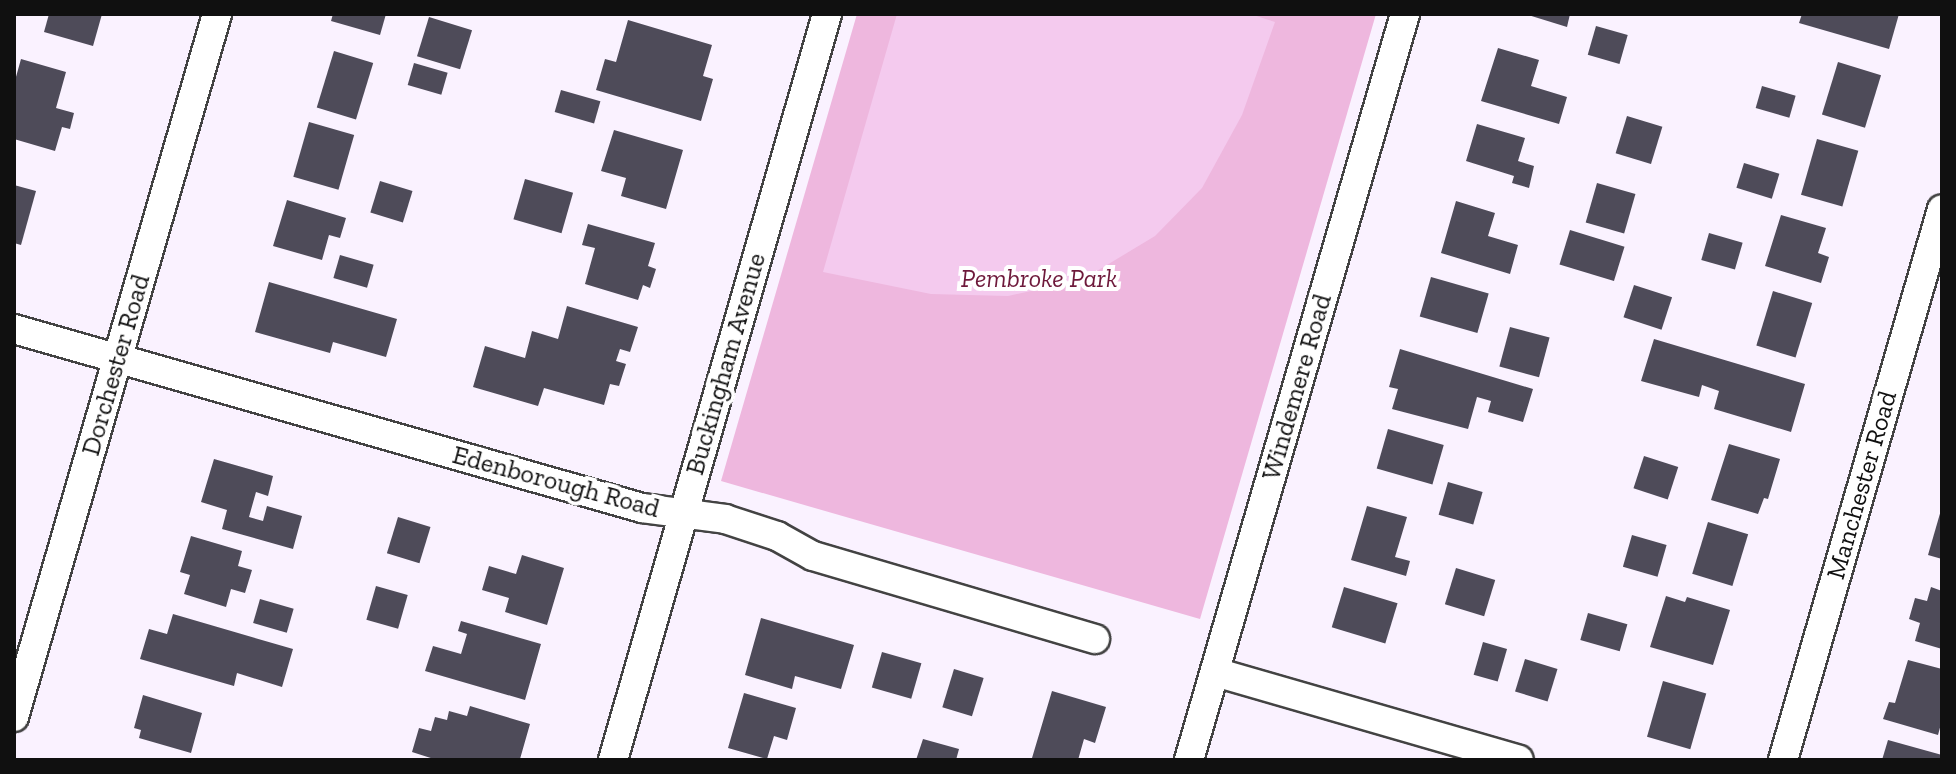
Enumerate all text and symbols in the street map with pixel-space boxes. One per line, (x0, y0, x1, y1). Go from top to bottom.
street label: Buckingham Avenue (679, 249, 773, 479)
park label: Pembroke Park (961, 263, 1117, 295)
street label: Dorchester Road (75, 271, 157, 459)
street label: Windemere Road (1256, 290, 1338, 484)
street label: Manchester Road (1820, 387, 1904, 583)
street label: Edenborough Road (449, 439, 663, 525)

